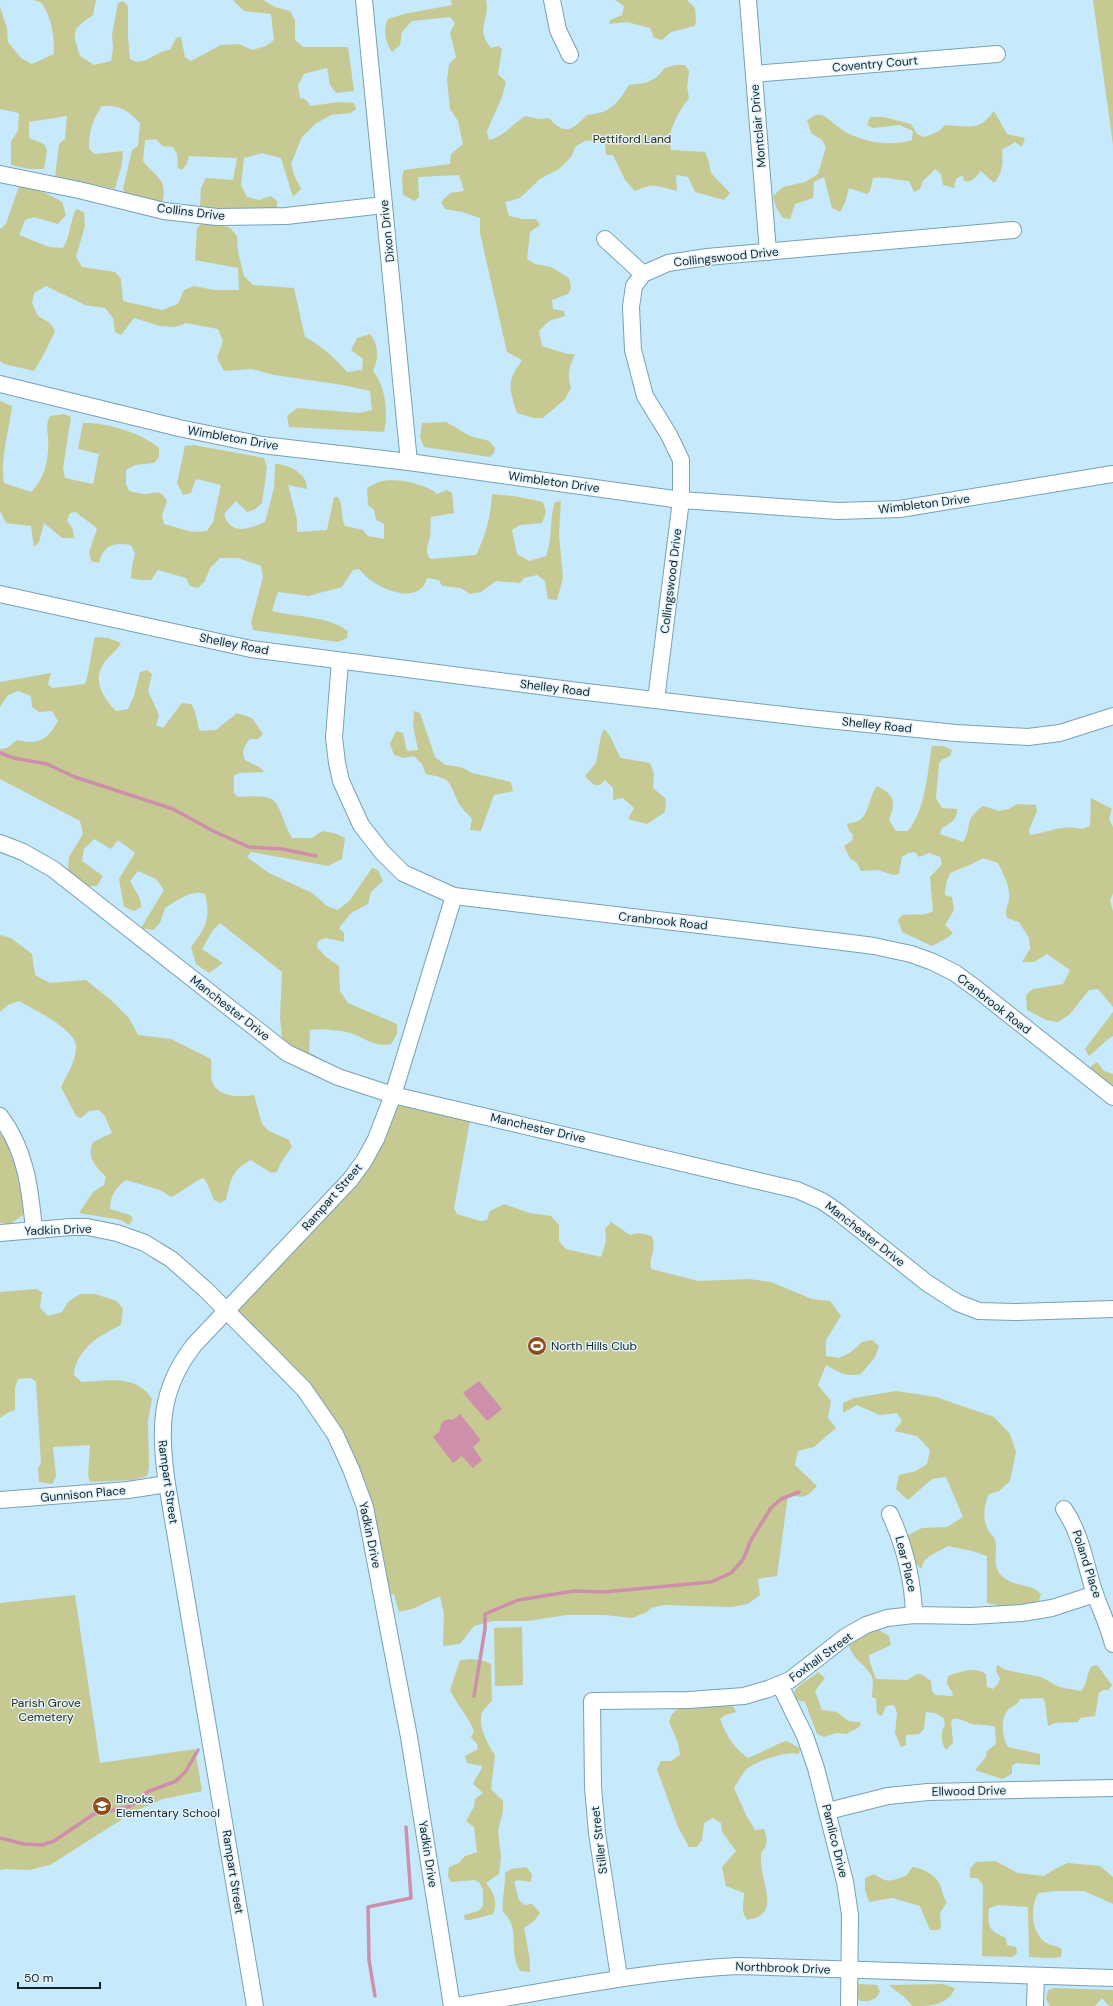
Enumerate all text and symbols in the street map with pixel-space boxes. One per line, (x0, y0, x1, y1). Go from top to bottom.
street label: Coventry Court (832, 52, 919, 76)
street label: Montclair Drive (746, 83, 770, 168)
park label: Pettiford Land (593, 131, 671, 147)
street label: Dixon Drive (376, 199, 398, 263)
street label: Collins Drive (156, 200, 226, 224)
street label: Collingswood Drive (673, 244, 780, 270)
street label: Wimbleton Drive (186, 422, 280, 454)
street label: Wimbleton Drive (507, 468, 601, 496)
street label: Wimbleton Drive (877, 490, 971, 518)
street label: Collingswood Drive (657, 527, 685, 634)
street label: Shelley Road (198, 629, 270, 659)
street label: Shelley Road (519, 676, 591, 700)
street label: Shelley Road (841, 713, 913, 737)
street label: Cranbrook Road (618, 908, 708, 934)
street label: Cranbrook Road (954, 970, 1034, 1038)
street label: Manchester Drive (187, 972, 273, 1044)
street label: Manchester Drive (489, 1109, 587, 1147)
street label: Rampart Street (298, 1160, 366, 1234)
street label: Manchester Drive (822, 1198, 908, 1270)
street label: Yadkin Drive (24, 1221, 92, 1239)
sports icon: North Hills Club (526, 1335, 548, 1357)
place label: North Hills Club (551, 1338, 637, 1354)
street label: Rampart Street (154, 1439, 182, 1525)
street label: Gunnison Place (40, 1482, 127, 1506)
street label: Yadkin Drive (355, 1500, 385, 1570)
street label: Poland Place (1069, 1528, 1106, 1600)
street label: Lear Place (891, 1534, 921, 1594)
street label: Foxhall Street (786, 1628, 856, 1686)
park label: Parish Grove Cemetery (11, 1695, 81, 1725)
street label: Ellwood Drive (932, 1782, 1007, 1800)
place label: Brooks Elementary School (116, 1791, 220, 1821)
school or university icon: Brooks Elementary School (91, 1795, 113, 1817)
street label: Pamlico Drive (818, 1803, 852, 1880)
street label: Stiller Street (587, 1805, 611, 1875)
street label: Yadkin Drive (415, 1819, 441, 1889)
street label: Rampart Street (218, 1829, 248, 1915)
street label: Northbrook Drive (735, 1958, 831, 1978)
scale bar (18, 1964, 100, 1990)
text: 50 m (24, 1970, 53, 1986)

